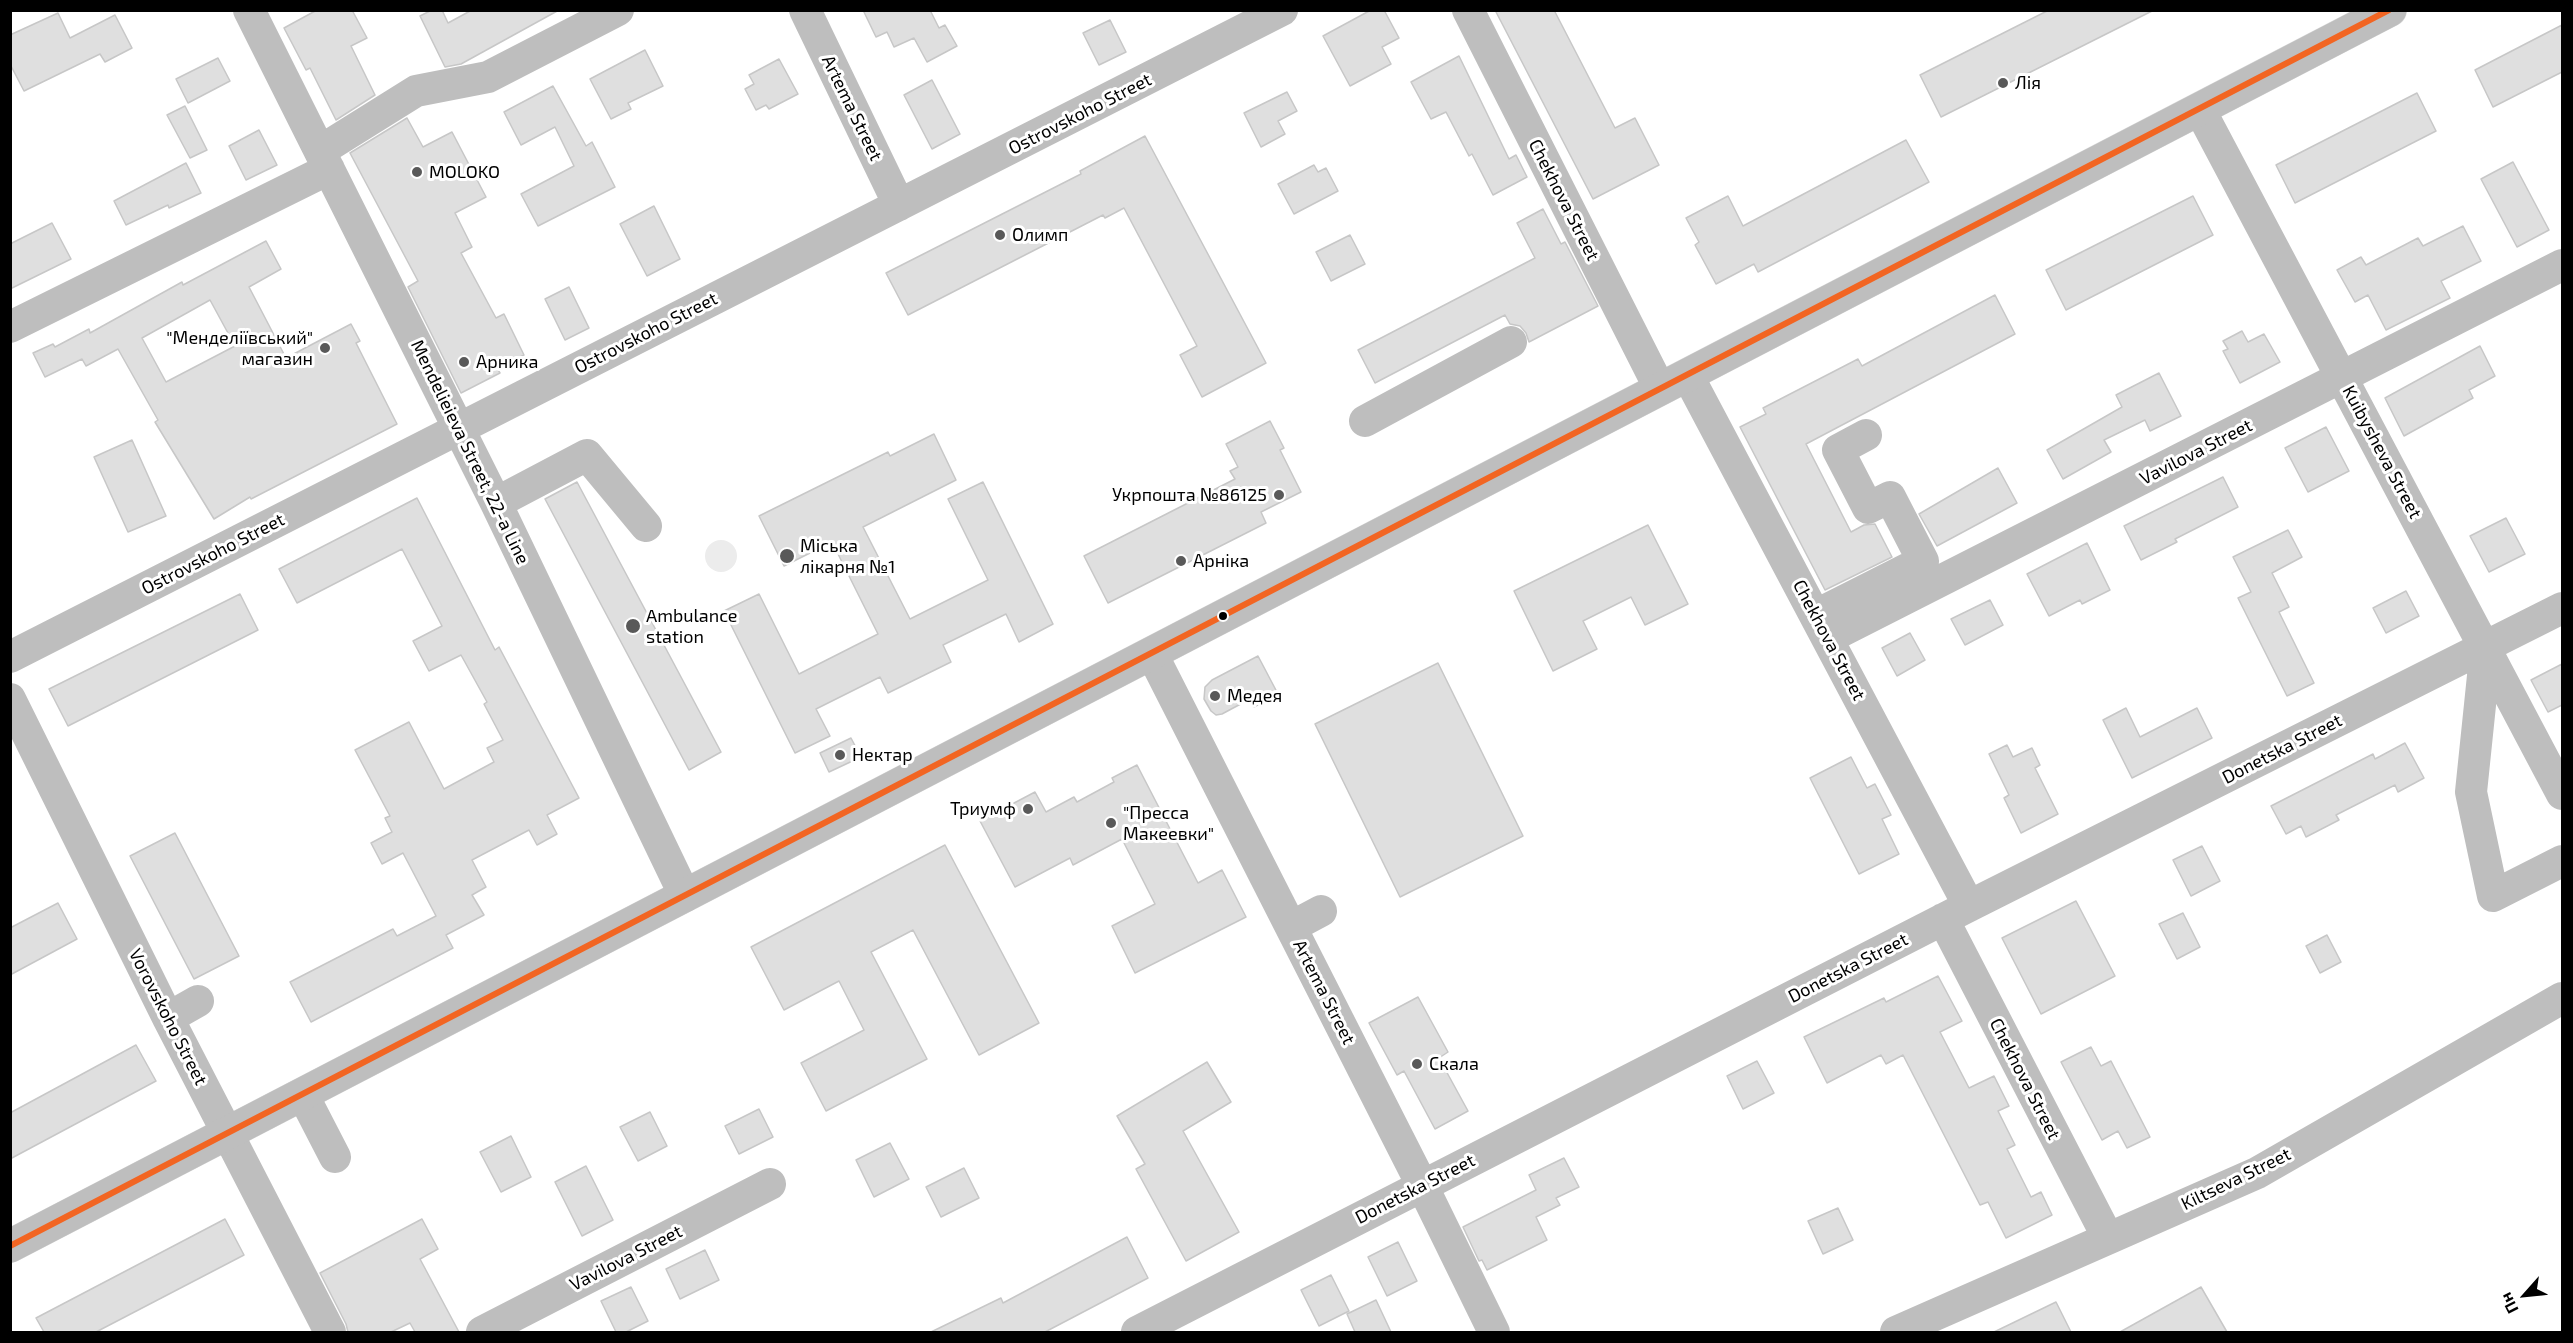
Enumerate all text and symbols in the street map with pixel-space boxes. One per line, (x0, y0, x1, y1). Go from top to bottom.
street label: Artema Street (817, 52, 887, 164)
street label: Ostrovskoho Street (1005, 69, 1155, 159)
place label: Лія (2015, 72, 2041, 94)
marker: Лія (1996, 76, 2010, 90)
street label: Chekhova Street (1524, 136, 1604, 264)
place label: MOLOKO (429, 161, 500, 183)
marker: MOLOKO (410, 165, 424, 179)
place label: Олимп (1012, 224, 1068, 246)
marker: Олимп (993, 228, 1007, 242)
street label: Ostrovskoho Street (571, 288, 721, 378)
place label: "Менделіївський" магазин (166, 327, 313, 370)
street label: Mendelieieva Street, 22-a Line (406, 336, 534, 568)
marker: "Менделіївський" магазин (318, 341, 332, 355)
place label: Арника (476, 351, 538, 373)
marker: Арника (457, 355, 471, 369)
street label: Kuibysheva Street (2338, 382, 2426, 522)
street label: Vavilova Street (2136, 414, 2256, 490)
place label: Укрпошта №86125 (1112, 484, 1267, 506)
marker: Укрпошта №86125 (1272, 488, 1286, 502)
street label: Ostrovskoho Street (138, 509, 288, 599)
place label: Міська лікарня №1 (800, 535, 895, 578)
marker: Міська лікарня №1 (778, 547, 796, 565)
place label: Арніка (1193, 550, 1249, 572)
marker: Арніка (1174, 554, 1188, 568)
street label: Chekhova Street (1788, 576, 1870, 704)
place label: Ambulance station (646, 605, 737, 648)
unlabelled marker (1217, 610, 1229, 622)
marker: Ambulance station (624, 617, 642, 635)
place label: Медея (1227, 685, 1282, 707)
marker: Медея (1208, 689, 1222, 703)
street label: Donetska Street (2219, 710, 2345, 788)
place label: Нектар (852, 744, 913, 766)
marker: Нектар (833, 748, 847, 762)
place label: Триумф (950, 798, 1016, 820)
marker: Триумф (1021, 802, 1035, 816)
place label: "Пресса Макеевки" (1123, 802, 1214, 844)
marker: "Пресса Макеевки" (1104, 816, 1118, 830)
street label: Donetska Street (1785, 929, 1911, 1007)
street label: Artema Street (1288, 936, 1360, 1048)
street label: Vorovskoho Street (124, 945, 212, 1089)
street label: Chekhova Street (1985, 1015, 2065, 1143)
place label: Скала (1429, 1053, 1479, 1075)
marker: Скала (1410, 1057, 1424, 1071)
street label: Kiltseva Street (2178, 1143, 2294, 1215)
street label: Donetska Street (1352, 1150, 1478, 1228)
street label: Vavilova Street (566, 1220, 686, 1296)
north arrow (2495, 1265, 2555, 1325)
text: Пн (2495, 1290, 2522, 1317)

